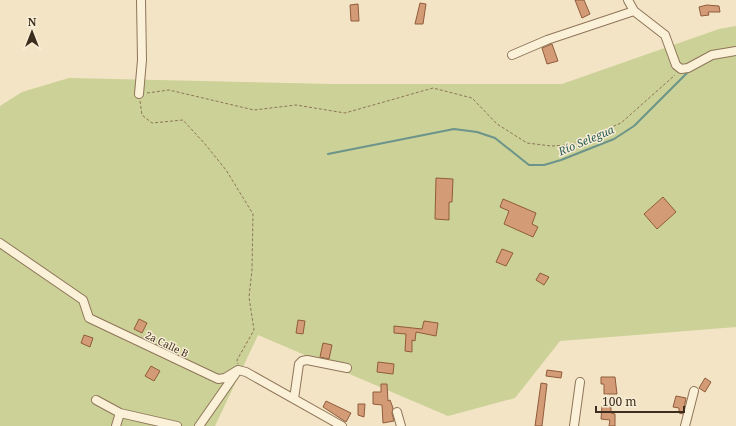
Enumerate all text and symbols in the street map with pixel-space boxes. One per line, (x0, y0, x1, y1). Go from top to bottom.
north arrow (12, 12, 52, 52)
text: N (28, 14, 37, 29)
water label: Río Selegua (555, 121, 617, 159)
street label: 2a Calle B (143, 328, 191, 360)
scale bar (596, 388, 684, 414)
text: 100 m (602, 393, 637, 410)

